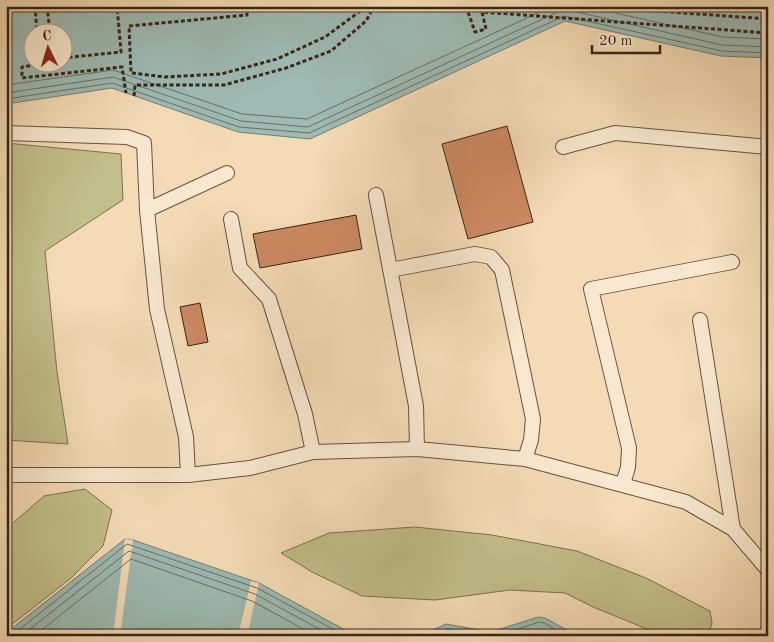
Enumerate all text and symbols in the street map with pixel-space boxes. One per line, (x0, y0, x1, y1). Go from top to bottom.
north arrow (22, 22, 72, 72)
scale bar (592, 22, 659, 54)
text: С (42, 29, 52, 43)
text: 20 m (599, 34, 633, 49)

